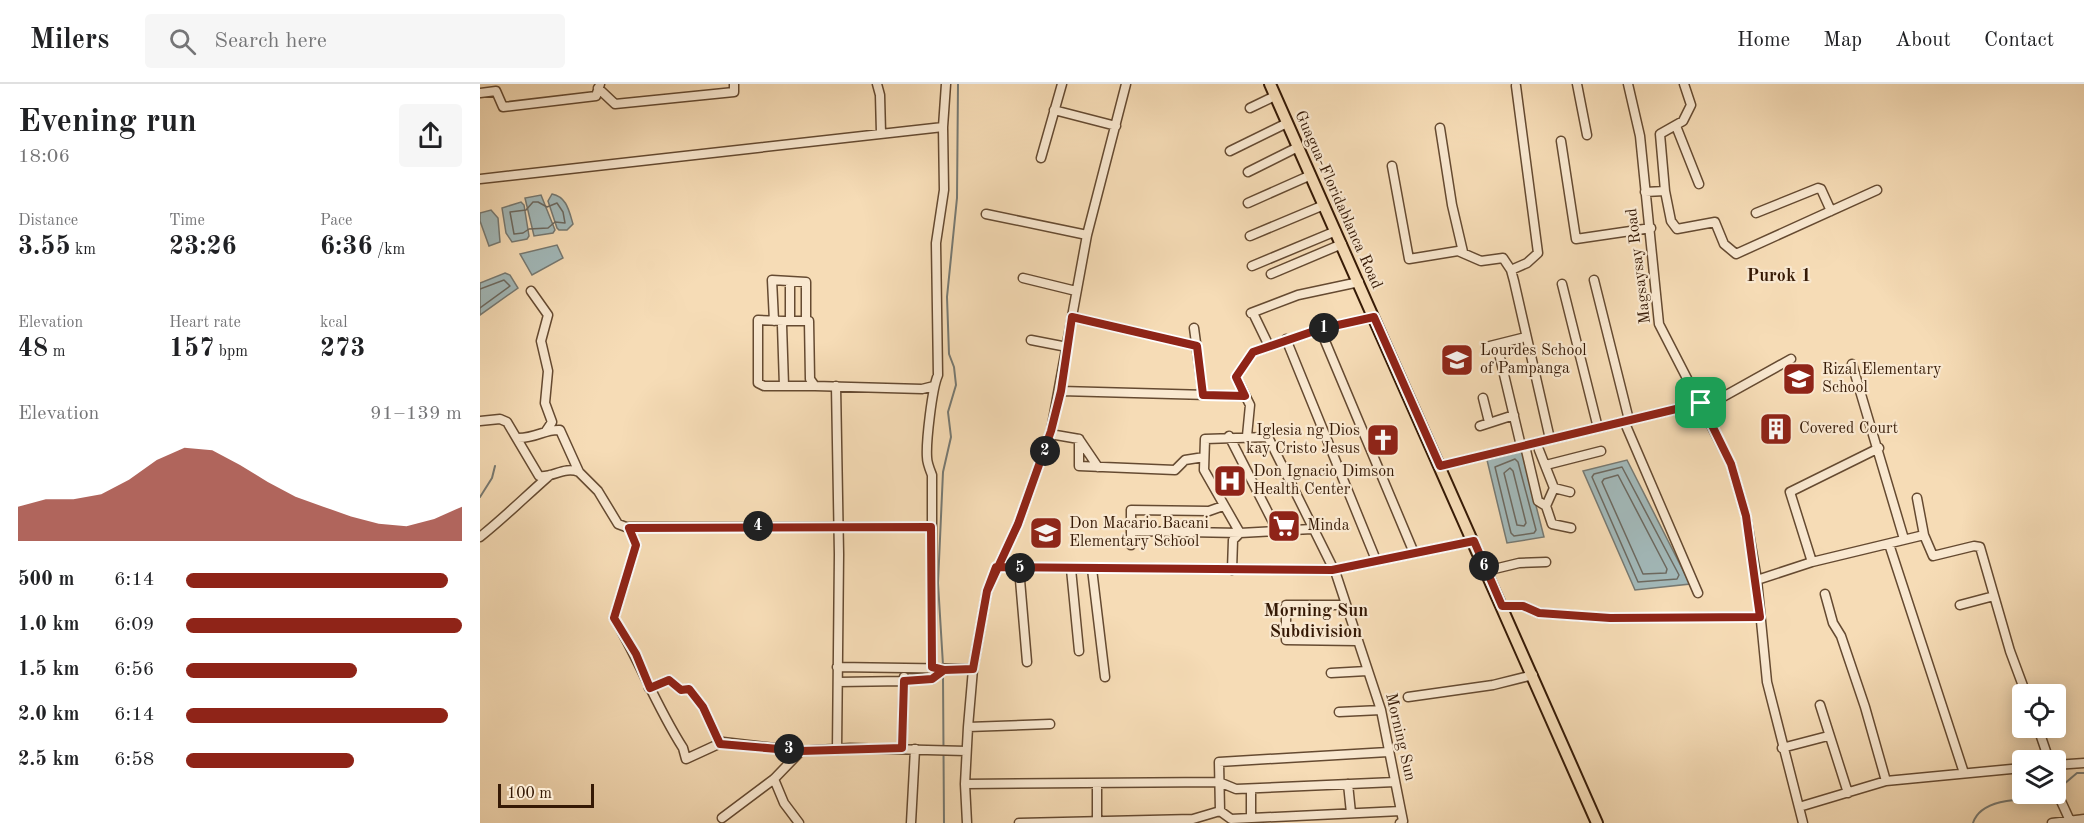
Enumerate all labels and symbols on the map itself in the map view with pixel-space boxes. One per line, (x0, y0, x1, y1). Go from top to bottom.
street label: Guagua-Floridablanca Road (1291, 108, 1385, 292)
street label: Magsaysay Road (1624, 207, 1654, 325)
district label: Purok 1 (1747, 267, 1811, 285)
pin: 1 (1309, 313, 1339, 343)
school or university icon: Lourdes School of Pampanga (1439, 342, 1475, 378)
place label: Lourdes School of Pampanga (1480, 343, 1587, 377)
school or university icon: Rizal Elementary School (1781, 361, 1817, 397)
place label: Rizal Elementary School (1822, 362, 1942, 396)
pin (1675, 377, 1726, 428)
building icon: Covered Court (1758, 411, 1794, 447)
place label: Covered Court (1799, 421, 1899, 437)
church icon: Iglesia ng Dios kay Cristo Jesus (1365, 422, 1401, 458)
place label: Iglesia ng Dios kay Cristo Jesus (1246, 423, 1360, 457)
pin: 2 (1030, 436, 1060, 466)
hospital icon: Don Ignacio Dimson Health Center (1212, 463, 1248, 499)
place label: Don Ignacio Dimson Health Center (1253, 464, 1395, 498)
supermarket icon: Minda (1266, 508, 1302, 544)
pin: 4 (743, 511, 773, 541)
school or university icon: Don Macario Bacani Elementary School (1028, 515, 1064, 551)
place label: Don Macario Bacani Elementary School (1069, 516, 1209, 550)
place label: Minda (1307, 518, 1350, 534)
pin: 6 (1469, 551, 1499, 581)
pin: 5 (1005, 553, 1035, 583)
district label: Morning Sun Subdivision (1264, 602, 1368, 641)
street label: Morning Sun (1382, 691, 1418, 783)
pin: 3 (774, 734, 804, 764)
scale bar (498, 781, 594, 808)

